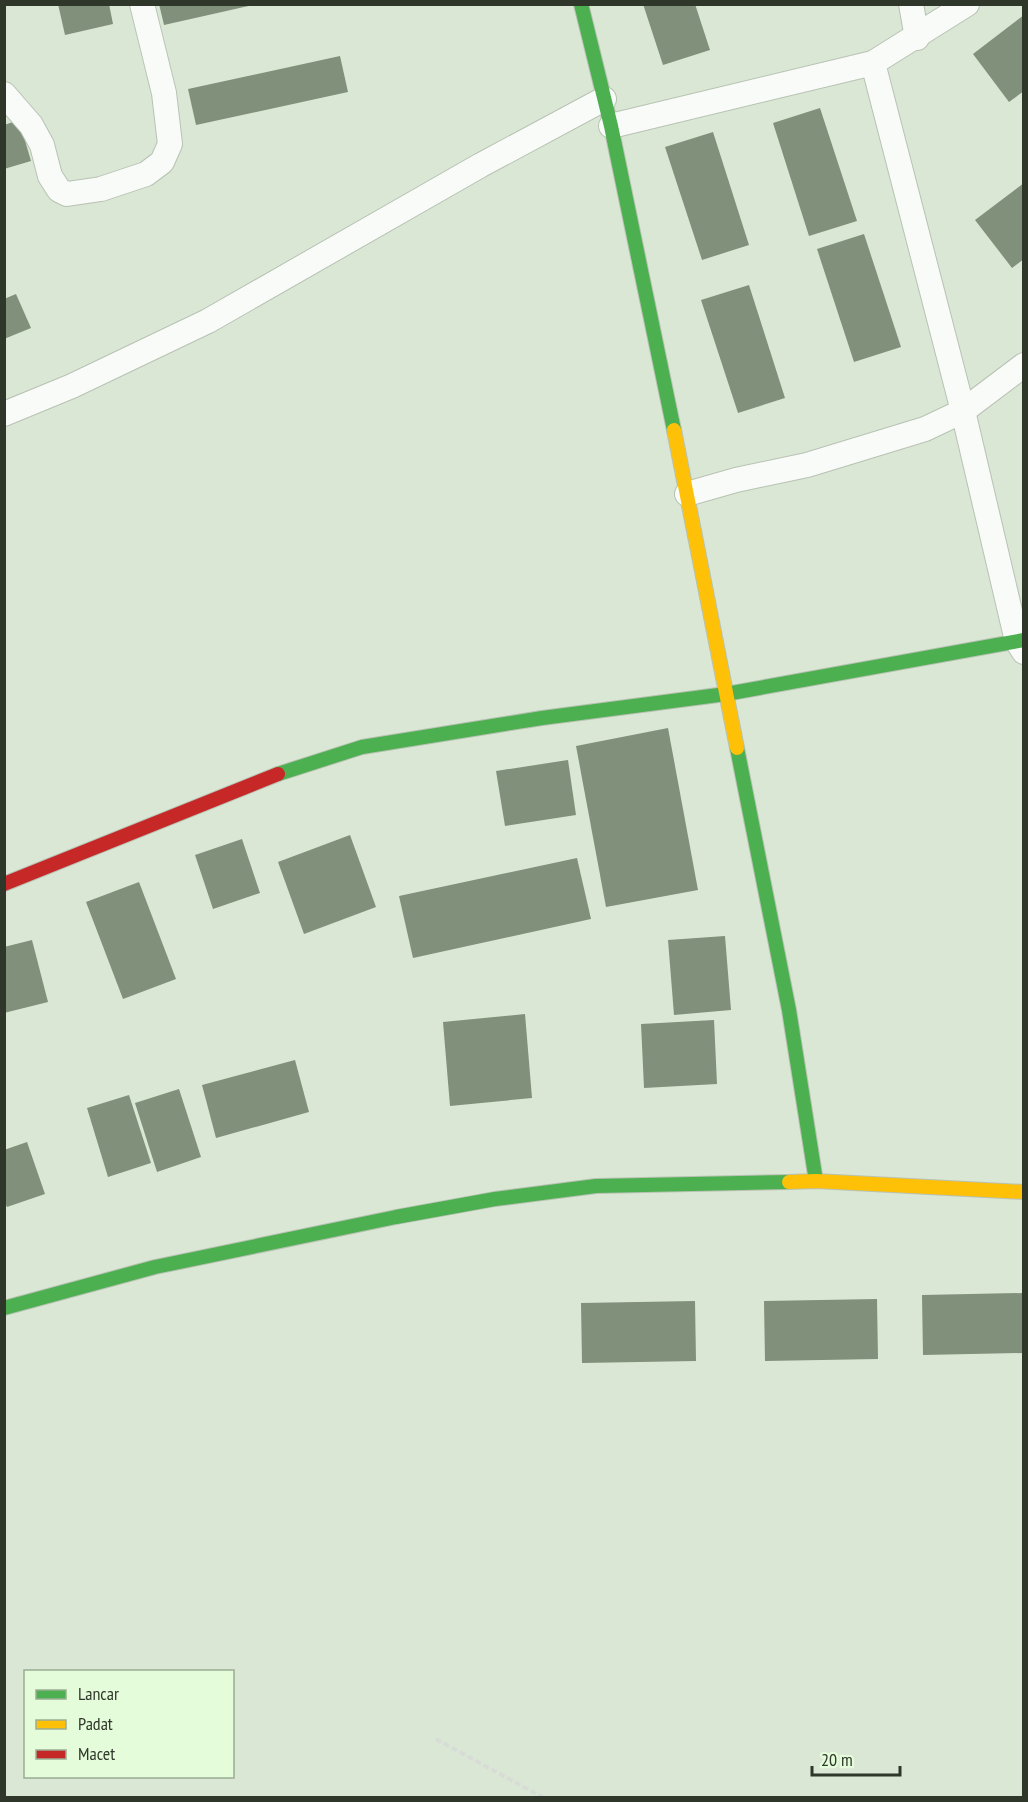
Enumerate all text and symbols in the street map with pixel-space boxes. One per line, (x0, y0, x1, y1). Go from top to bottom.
legend (24, 1670, 234, 1778)
text: Lancar (78, 1682, 119, 1705)
text: Padat (78, 1712, 113, 1735)
scale bar (812, 1739, 900, 1777)
text: Macet (78, 1742, 115, 1765)
text: 20 m (821, 1748, 853, 1771)

